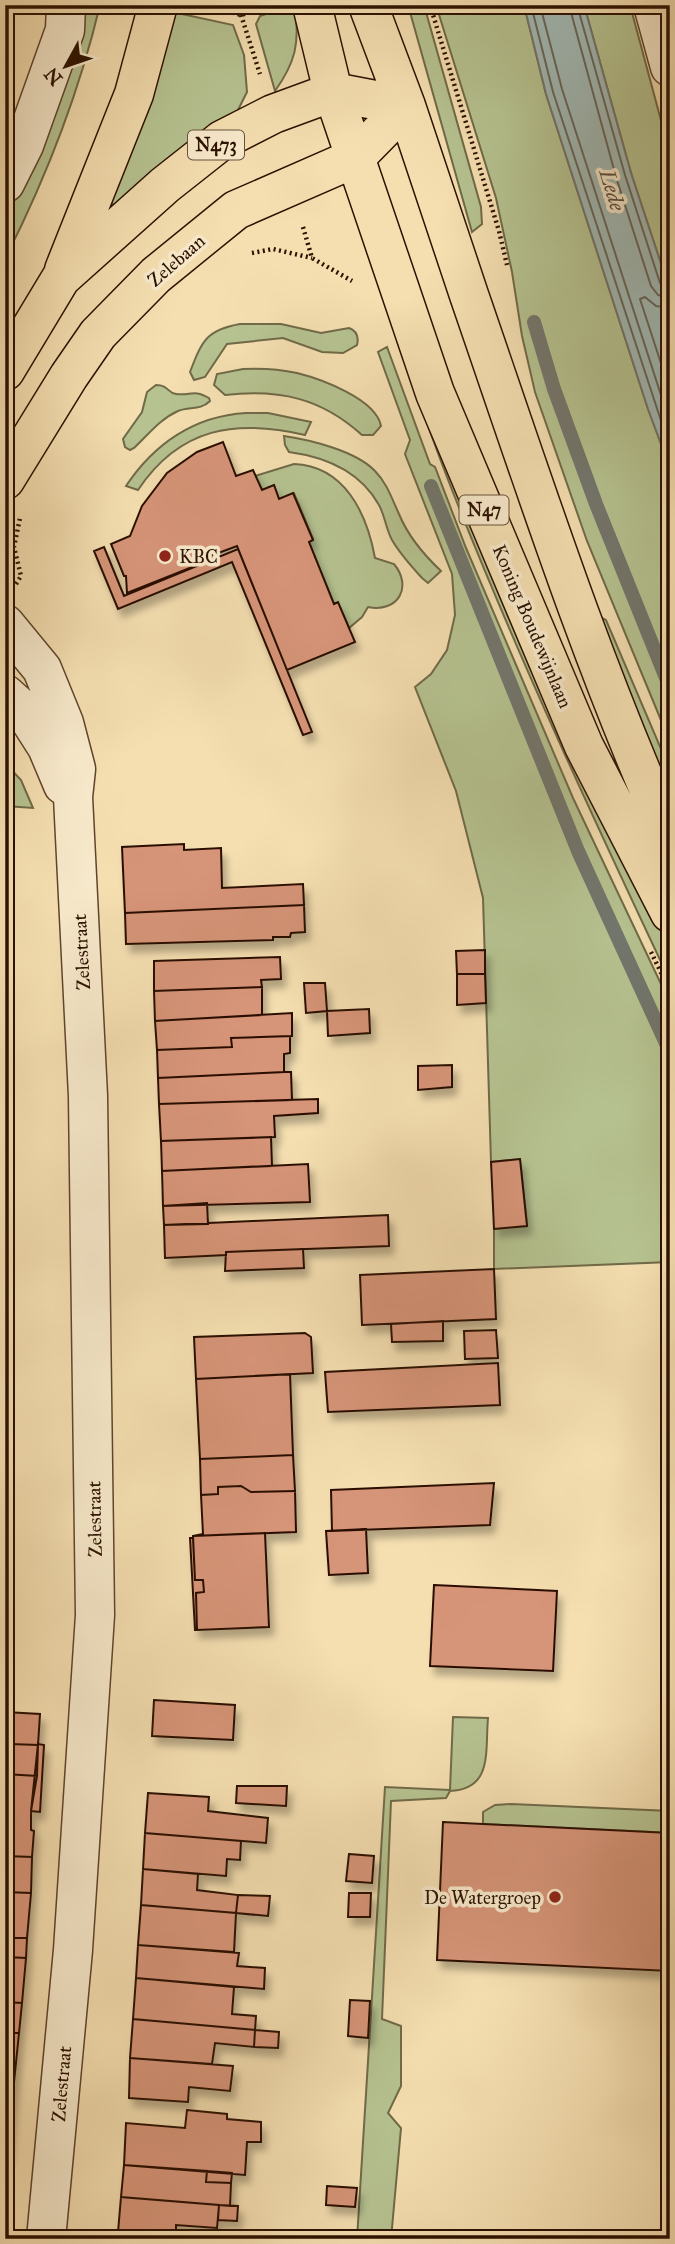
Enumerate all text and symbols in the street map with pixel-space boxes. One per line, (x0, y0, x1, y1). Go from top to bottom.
north arrow (32, 32, 102, 102)
text: N (39, 63, 67, 90)
road number: N473 (188, 130, 244, 160)
water label: Lede (593, 165, 631, 215)
street label: Zelebaan (143, 229, 210, 291)
road number: N47 (460, 496, 508, 524)
street label: Koning Boudewijnlaan (487, 541, 577, 712)
place label: KBC (179, 545, 218, 568)
marker: KBC (157, 548, 173, 564)
street label: Zelestraat (68, 913, 95, 991)
street label: Zelestraat (82, 1480, 107, 1557)
place label: De Watergroep (424, 1886, 541, 1910)
marker: De Watergroep (547, 1889, 563, 1905)
street label: Zelestraat (47, 2045, 76, 2123)

